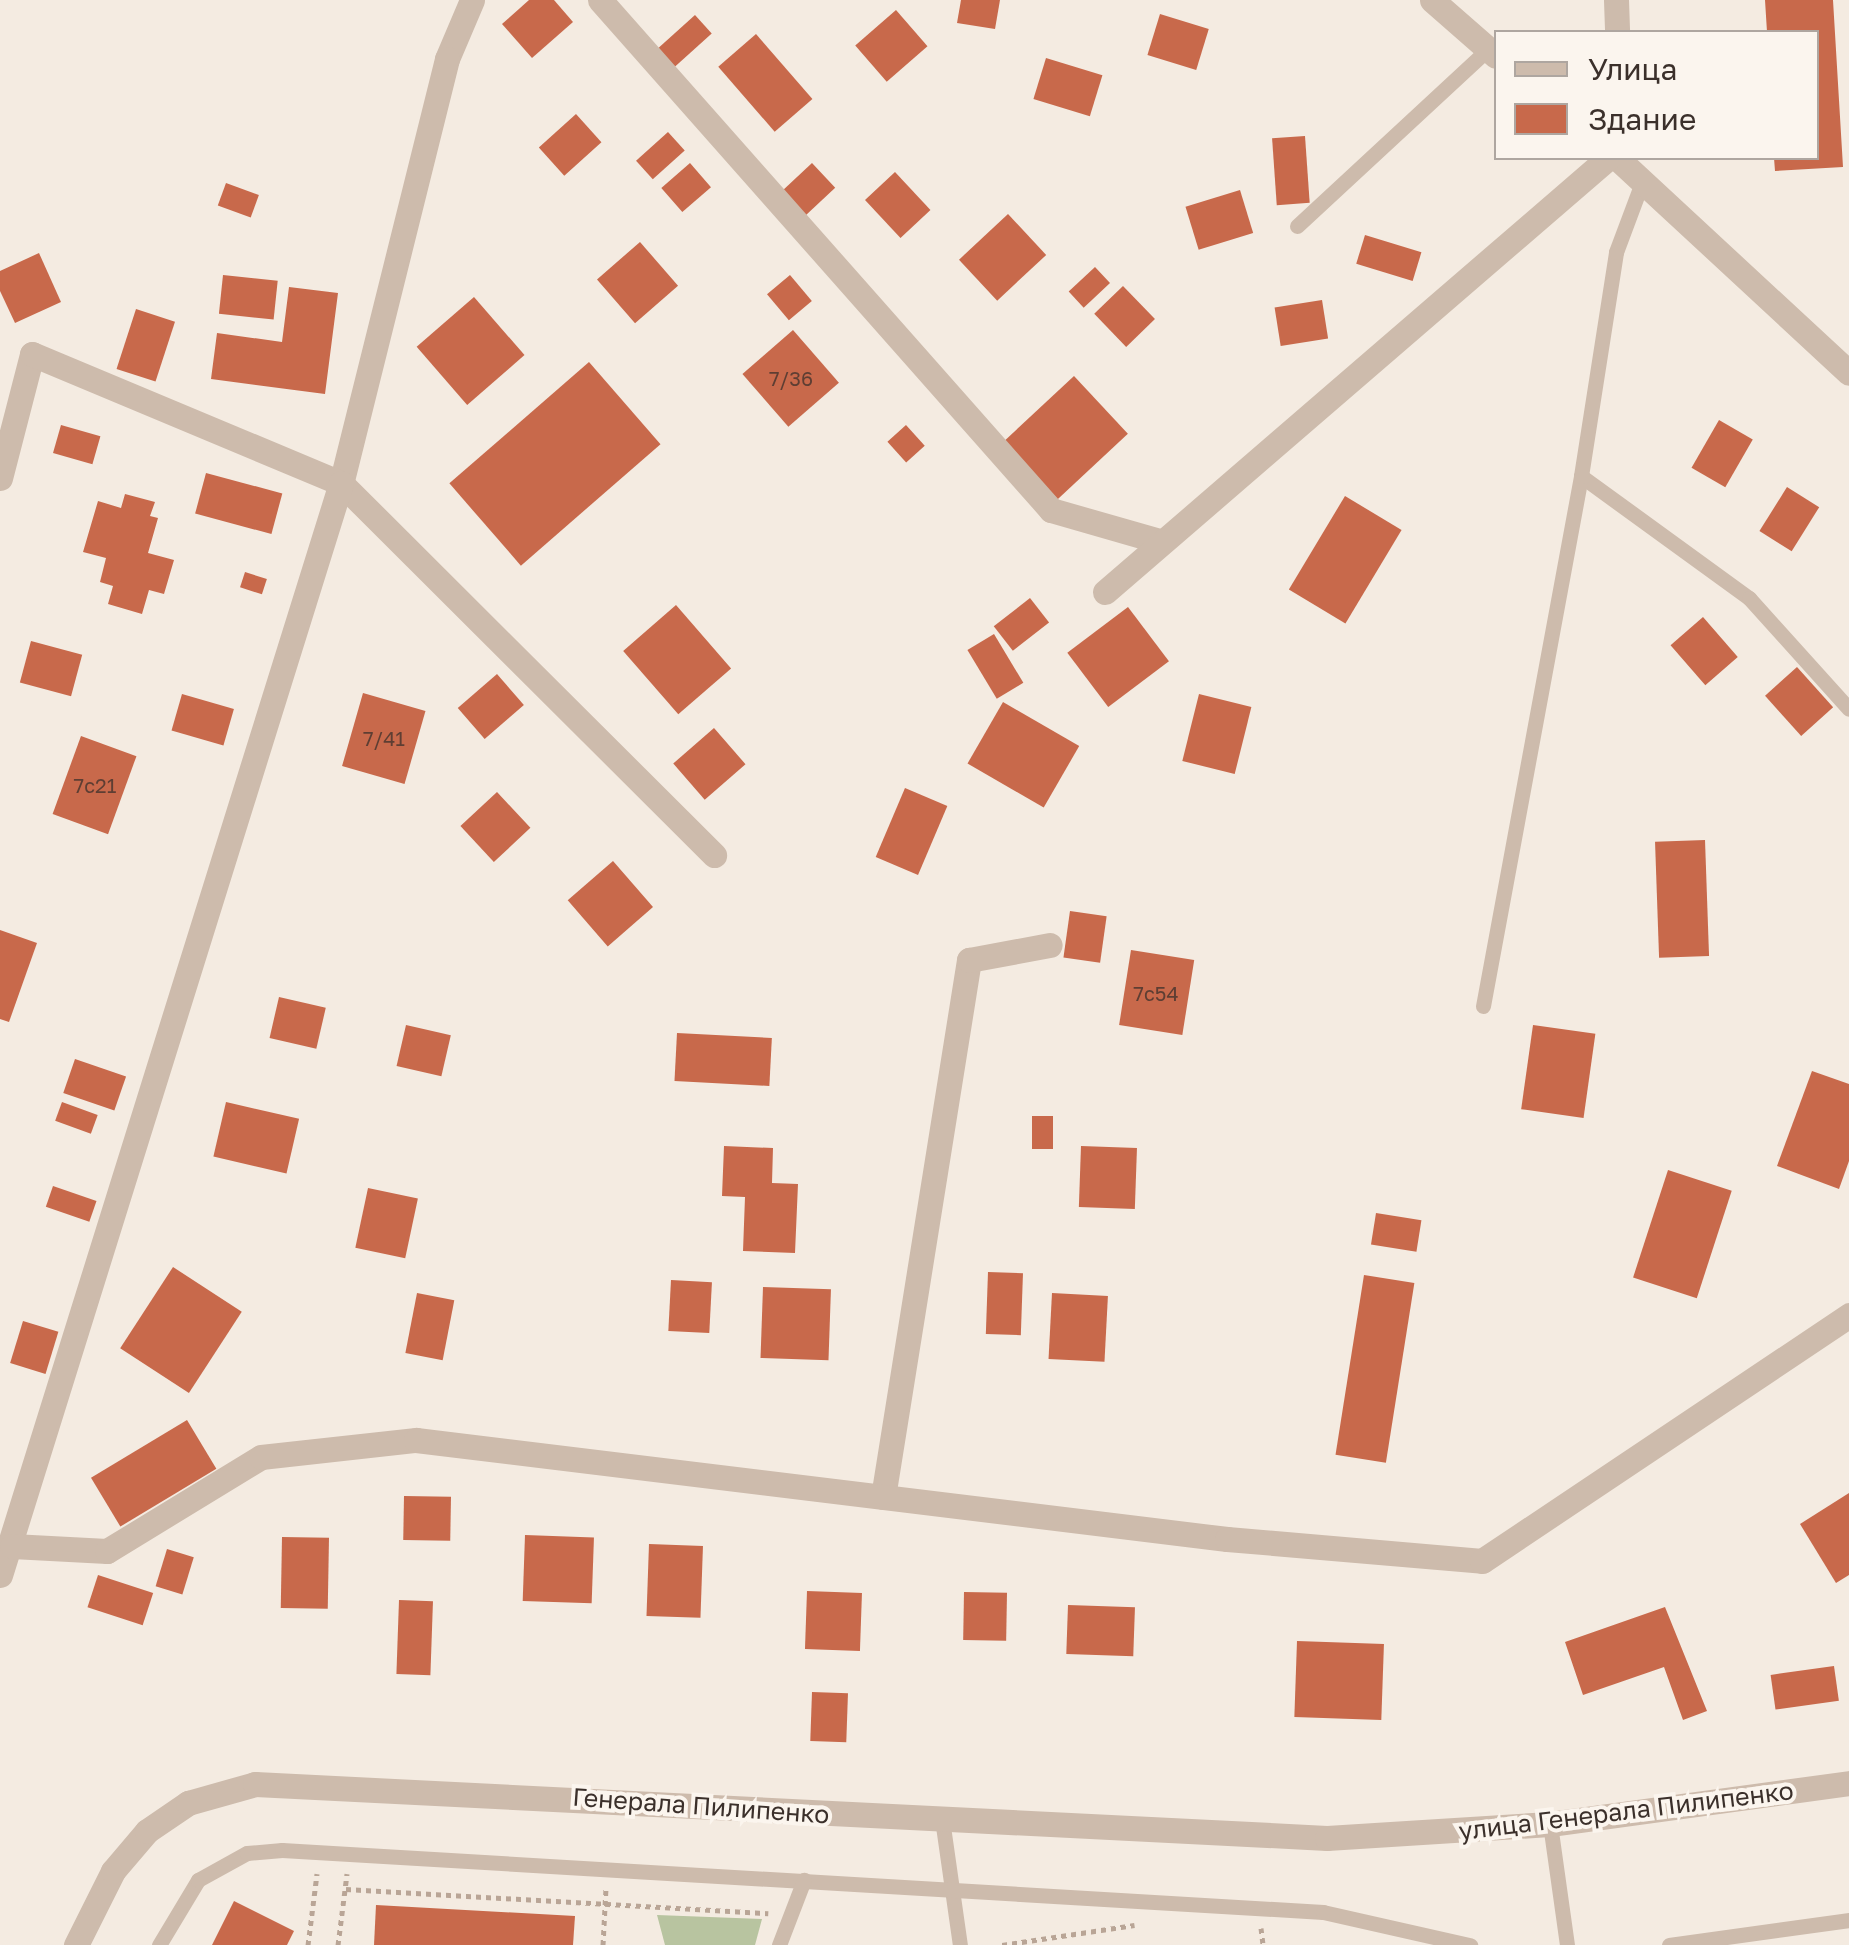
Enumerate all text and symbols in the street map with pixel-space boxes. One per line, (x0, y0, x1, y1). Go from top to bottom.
legend (1494, 30, 1819, 160)
text: Улица (1588, 51, 1677, 87)
text: Здание (1588, 101, 1696, 137)
house number: 7/36 (769, 366, 813, 390)
house number: 7/41 (363, 726, 405, 750)
house number: 7с21 (74, 773, 116, 797)
house number: 7с54 (1133, 981, 1179, 1005)
street label: улица Генерала Пилипенко (1457, 1776, 1795, 1846)
street label: Генерала Пилипенко (572, 1782, 830, 1830)

